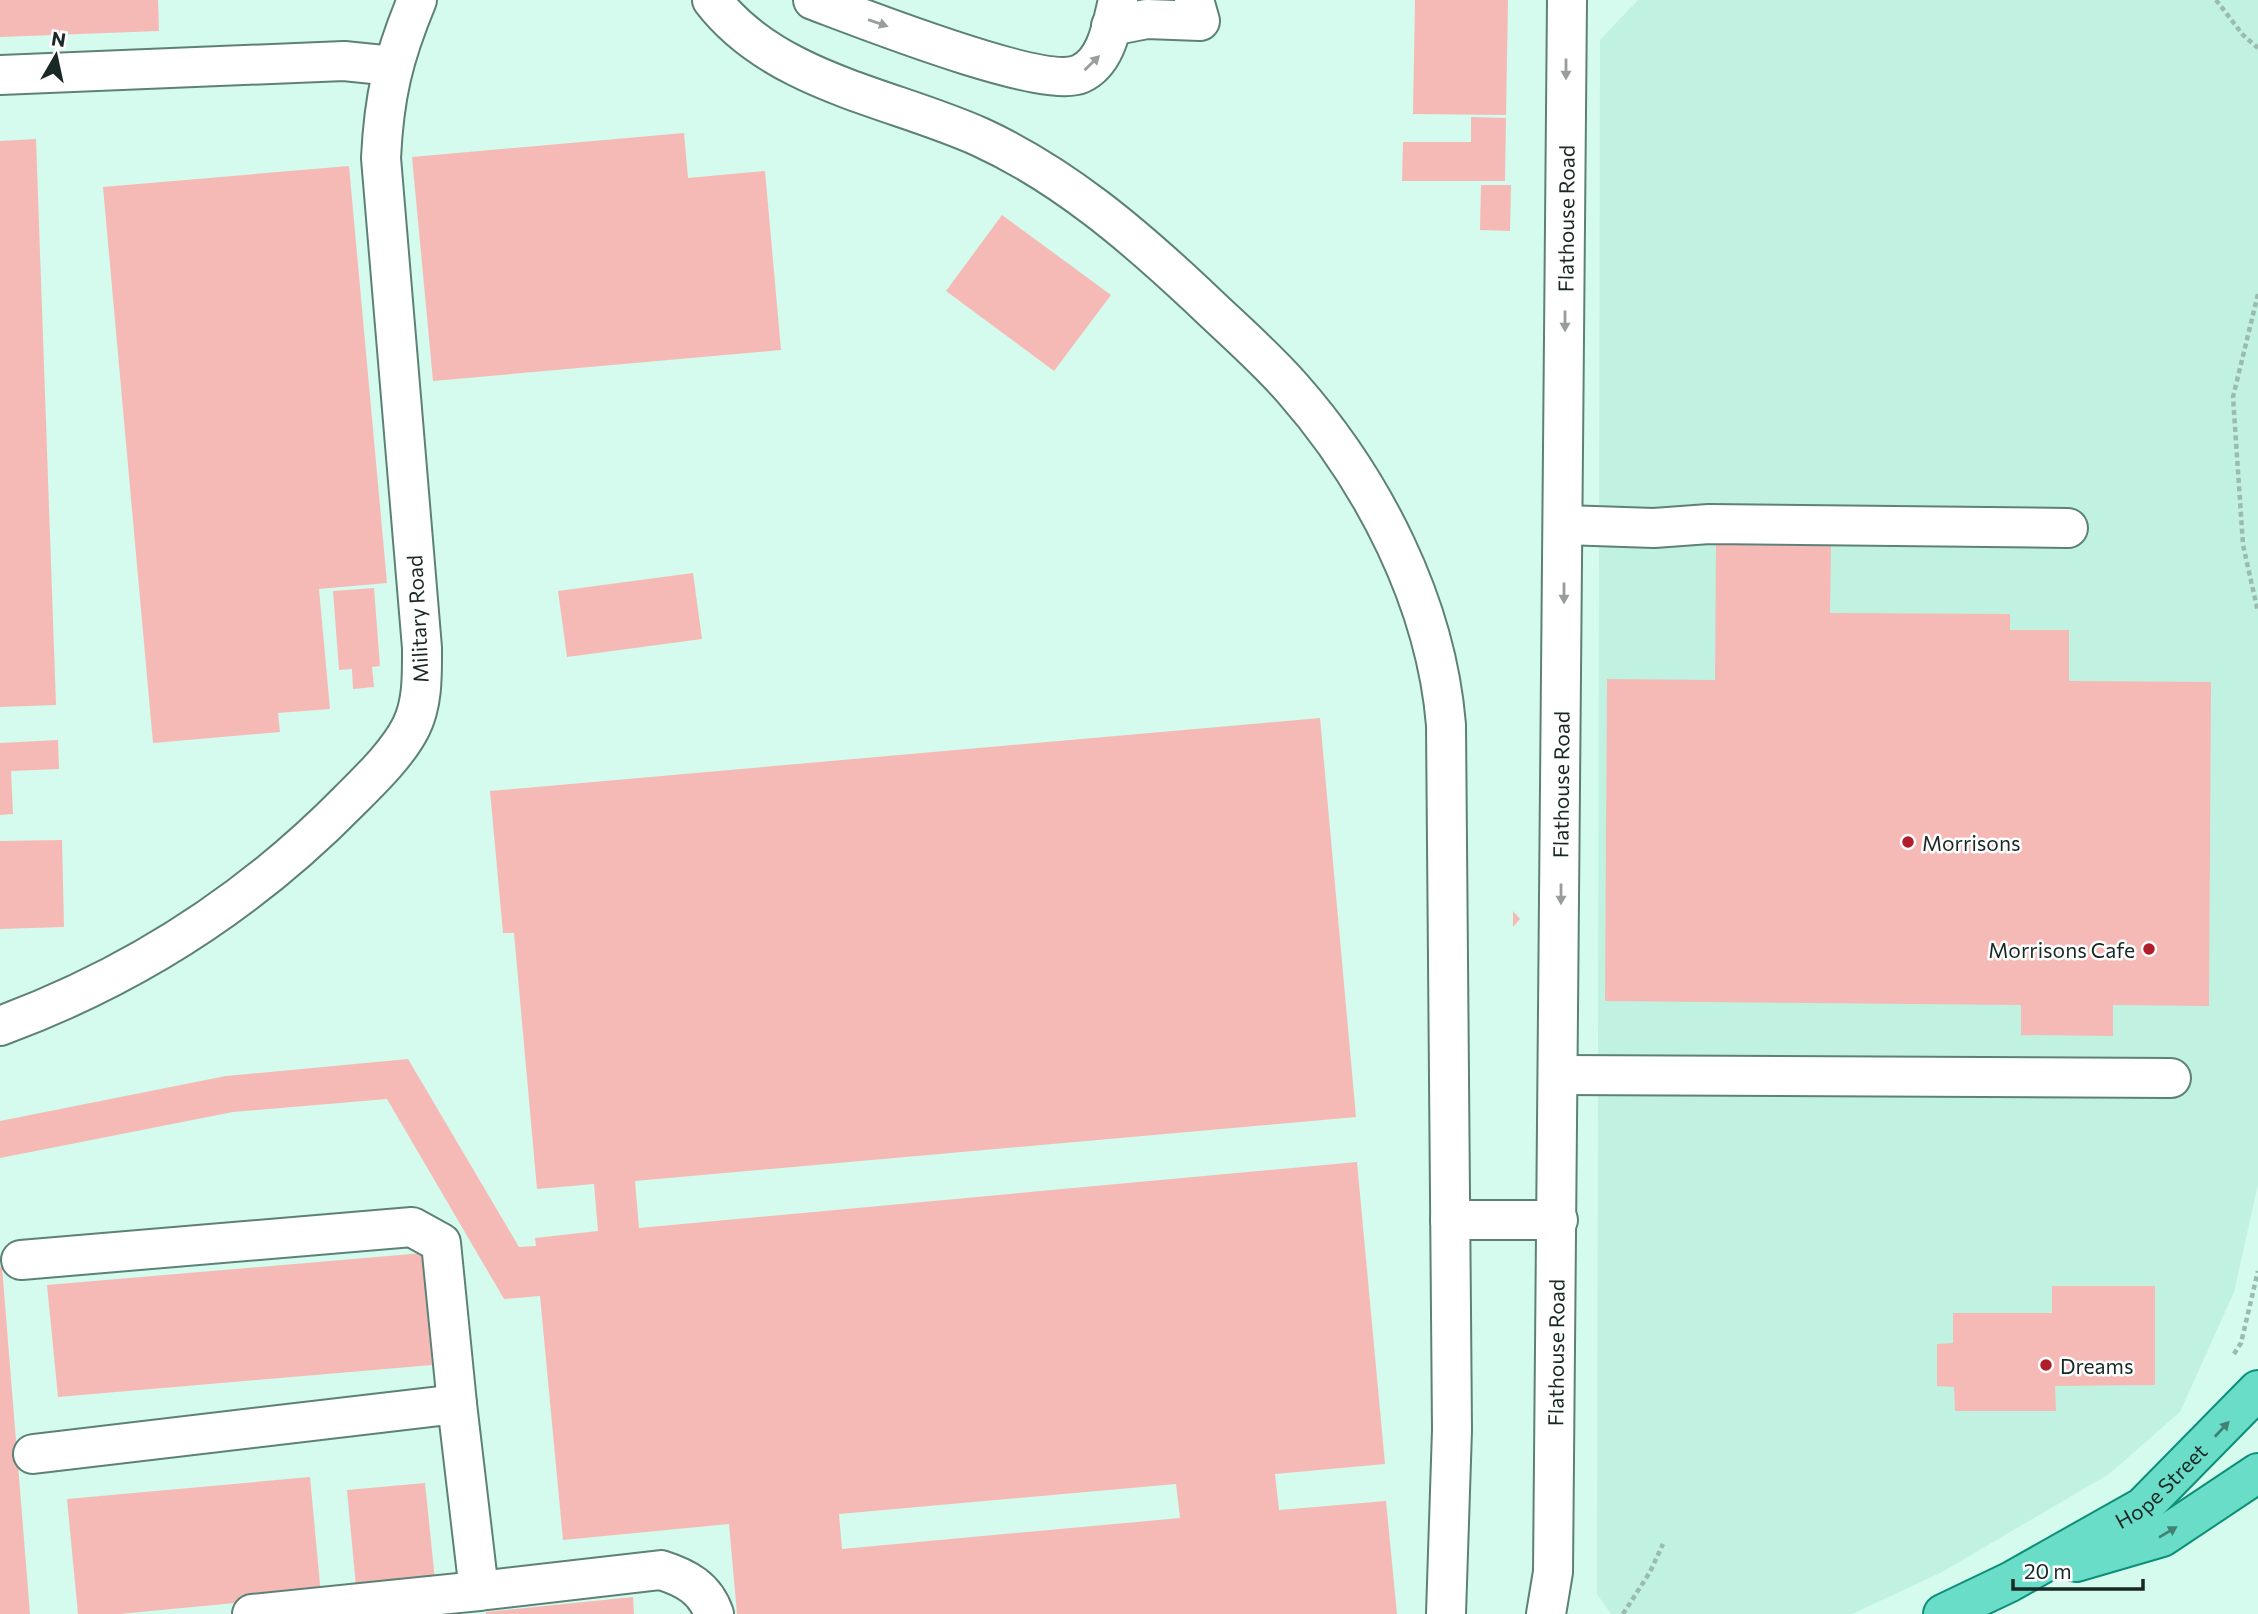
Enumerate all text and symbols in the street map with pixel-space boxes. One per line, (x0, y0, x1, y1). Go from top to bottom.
one-way arrow (867, 18, 888, 29)
north arrow (21, 21, 91, 91)
text: N (50, 26, 68, 51)
one-way arrow (1084, 55, 1101, 72)
one-way arrow (1560, 59, 1572, 81)
street label: Flathouse Road (1552, 145, 1578, 292)
one-way arrow (1559, 311, 1571, 333)
street label: Military Road (401, 554, 433, 684)
one-way arrow (1558, 582, 1570, 604)
street label: Flathouse Road (1547, 711, 1573, 858)
place label: Morrisons (1922, 830, 2020, 855)
marker: Morrisons (1900, 834, 1916, 850)
one-way arrow (1555, 883, 1567, 905)
place label: Morrisons Cafe (1988, 937, 2135, 962)
marker: Morrisons Cafe (2141, 941, 2157, 957)
street label: Flathouse Road (1542, 1279, 1568, 1426)
place label: Dreams (2060, 1353, 2133, 1378)
marker: Dreams (2038, 1357, 2054, 1373)
one-way arrow (2213, 1421, 2229, 1438)
street label: Hope Street (2110, 1438, 2211, 1533)
one-way arrow (2159, 1525, 2178, 1538)
scale bar (2013, 1548, 2142, 1592)
text: 20 m (2024, 1558, 2072, 1583)

